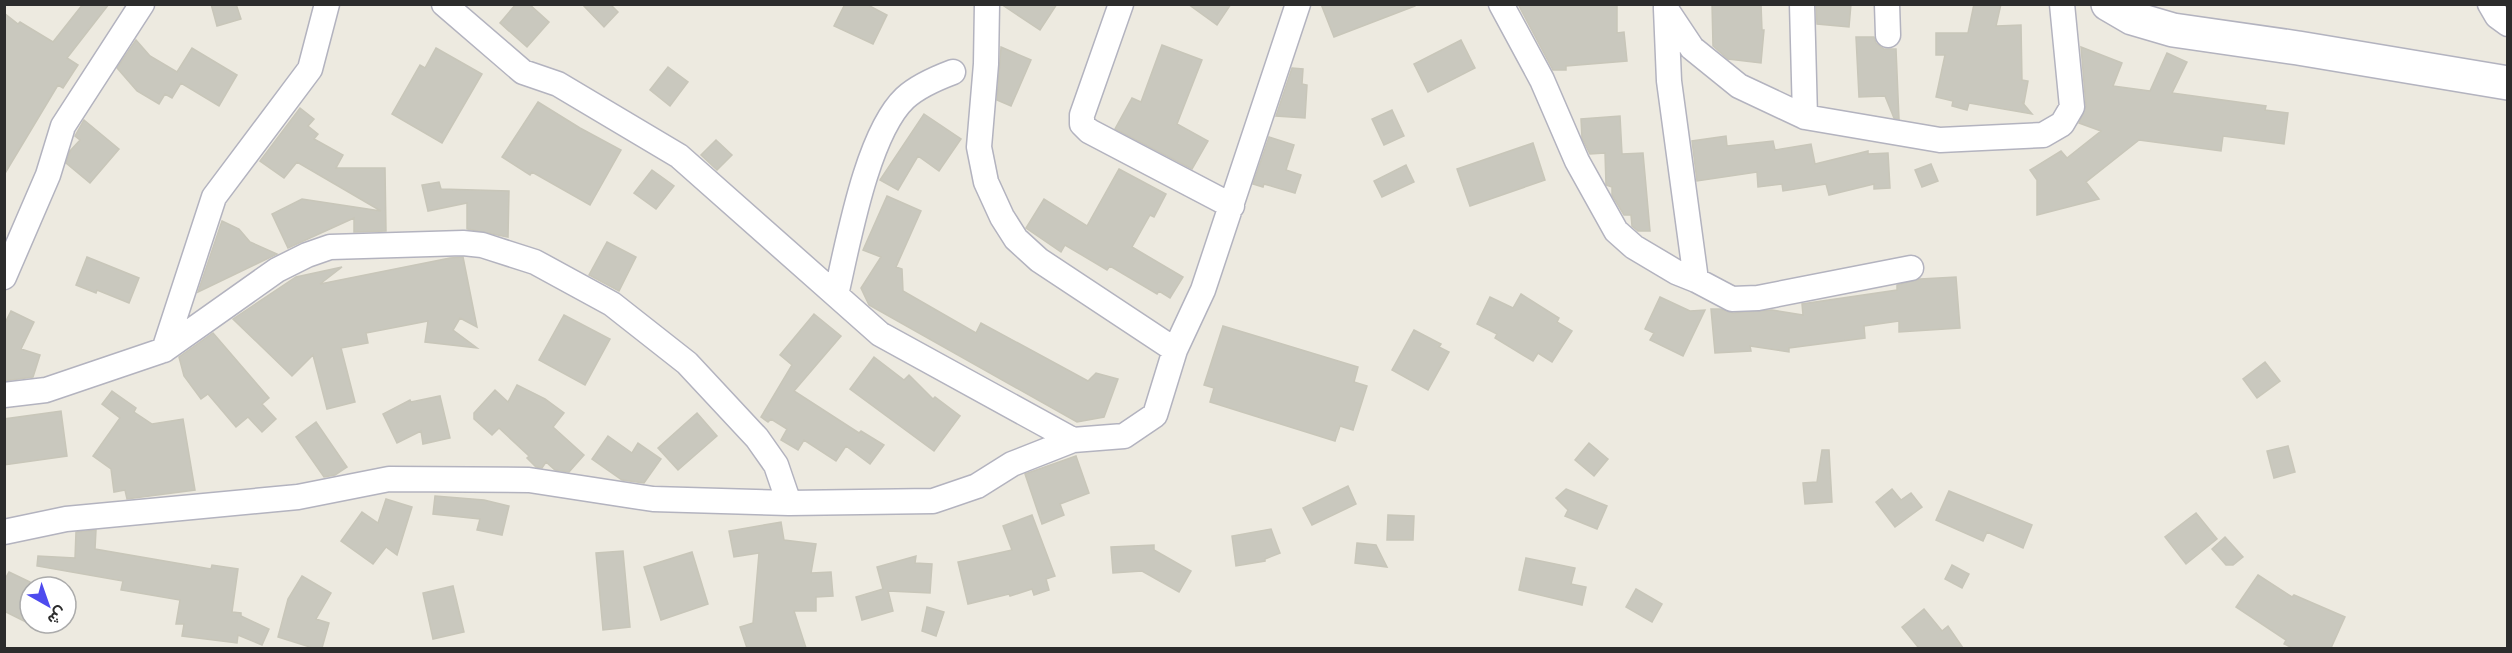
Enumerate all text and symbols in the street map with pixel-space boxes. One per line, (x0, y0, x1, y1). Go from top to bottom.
north arrow (18, 575, 78, 635)
text: ش (44, 603, 71, 630)

